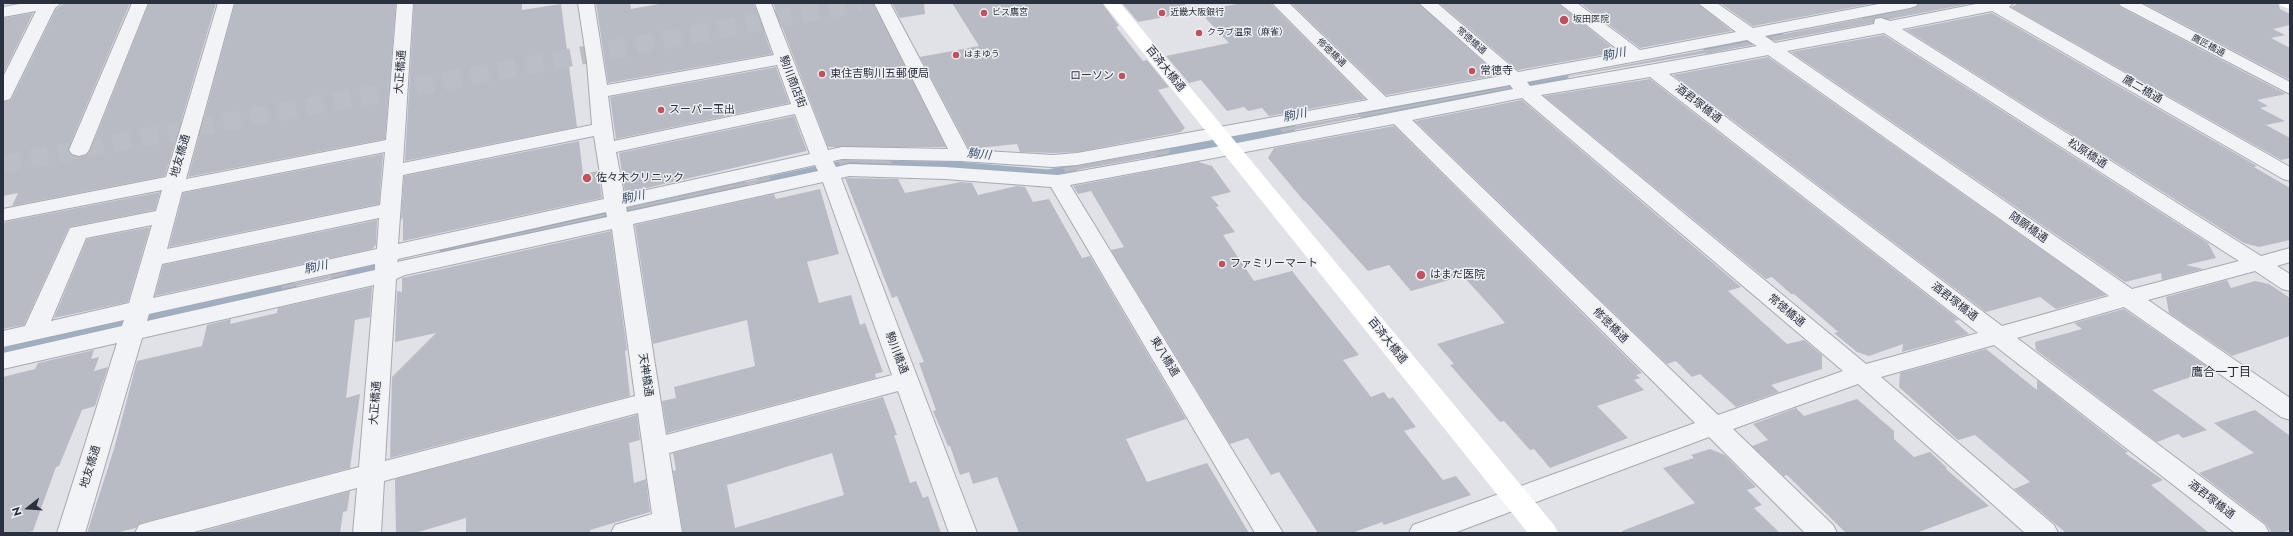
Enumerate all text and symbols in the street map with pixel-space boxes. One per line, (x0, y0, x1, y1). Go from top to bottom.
marker: ビス鷹宮 (979, 8, 989, 18)
place label: ビス鷹宮 (992, 8, 1028, 18)
marker: 近畿大阪銀行 (1157, 8, 1167, 18)
place label: 近畿大阪銀行 (1170, 8, 1224, 18)
marker: 坂田医院 (1558, 14, 1570, 26)
place label: 坂田医院 (1573, 15, 1609, 25)
street label: 常徳橋通 (1454, 25, 1488, 57)
marker: クラブ温泉（麻雀） (1194, 28, 1204, 38)
place label: クラブ温泉（麻雀） (1207, 28, 1288, 38)
street label: 鷹匠橋通 (2190, 33, 2226, 59)
street label: 修徳橋通 (1314, 37, 1348, 69)
street label: 百済大橋通 (1143, 43, 1187, 95)
water label: 駒川 (1601, 46, 1627, 64)
street label: 大正橋通 (393, 50, 409, 94)
marker: はまゆう (951, 50, 961, 60)
place label: はまゆう (964, 50, 1000, 60)
street label: 駒川商店街 (776, 54, 808, 110)
place label: 常徳寺 (1480, 64, 1513, 78)
marker: 常徳寺 (1467, 66, 1477, 76)
place label: 東住吉駒川五郵便局 (830, 67, 929, 81)
marker: 東住吉駒川五郵便局 (817, 69, 827, 79)
place label: ローソン (1070, 69, 1114, 83)
marker: ローソン (1117, 71, 1127, 81)
street label: 鷹二橋通 (2120, 73, 2164, 107)
street label: 酒君塚橋通 (1672, 82, 1724, 126)
place label: スーパー玉出 (669, 103, 735, 117)
marker: スーパー玉出 (656, 105, 666, 115)
water label: 駒川 (1282, 106, 1308, 126)
street label: 地友橋通 (169, 133, 193, 179)
street label: 松原橋通 (2065, 136, 2109, 172)
water label: 駒川 (966, 147, 992, 163)
place label: 佐々木クリニック (596, 171, 684, 185)
marker: 佐々木クリニック (581, 172, 593, 184)
water label: 駒川 (620, 188, 646, 208)
street label: 随願橋通 (2006, 210, 2050, 246)
place label: ファミリーマート (1230, 257, 1318, 271)
water label: 駒川 (303, 258, 329, 278)
marker: ファミリーマート (1217, 259, 1227, 269)
place label: はまだ医院 (1430, 268, 1485, 282)
marker: はまだ医院 (1415, 269, 1427, 281)
street label: 酒君塚橋通 (1928, 280, 1980, 324)
street label: 常徳橋通 (1765, 292, 1807, 330)
street label: 修徳橋通 (1590, 306, 1630, 346)
street label: 百済大橋通 (1365, 315, 1409, 367)
street label: 駒川橋通 (882, 330, 910, 376)
street label: 東八橋通 (1147, 335, 1181, 379)
street label: 天神橋通 (635, 352, 655, 398)
district label: 鷹合一丁目 (2191, 366, 2251, 380)
street label: 大正橋通 (368, 381, 384, 425)
street label: 地友橋通 (78, 444, 104, 490)
street label: 酒君塚橋通 (2185, 478, 2237, 522)
north arrow (8, 488, 48, 528)
text: N (8, 505, 25, 518)

